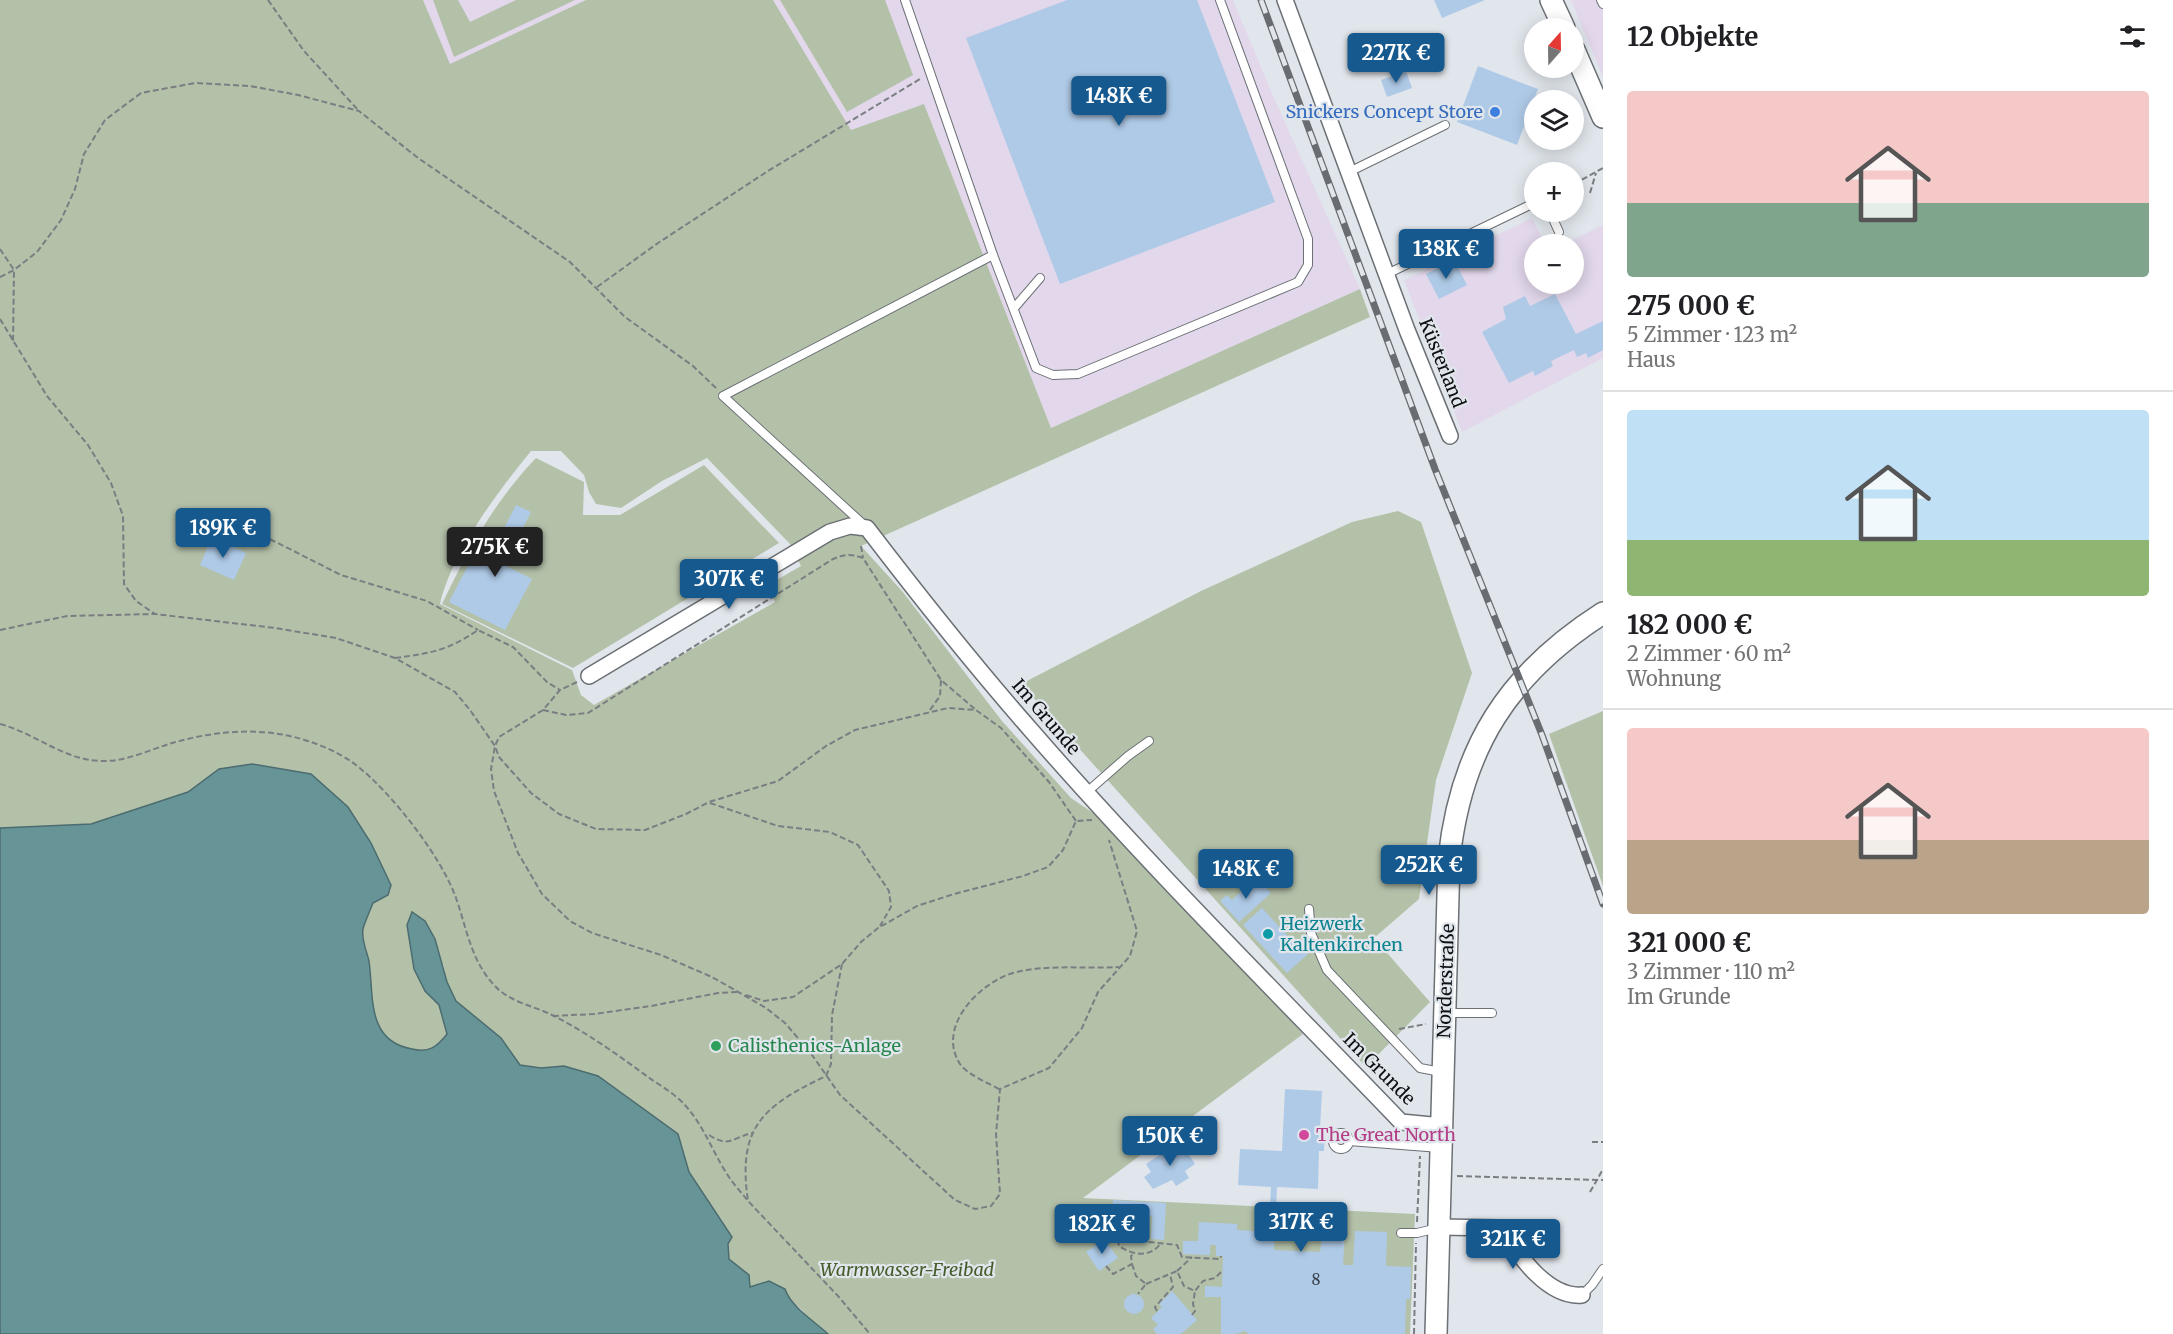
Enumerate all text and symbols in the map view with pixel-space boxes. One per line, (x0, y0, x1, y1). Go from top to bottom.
north arrow (1524, 18, 1584, 78)
map controls (1524, 18, 1584, 294)
text: 12 Objekte (1627, 20, 1758, 53)
icon: filters (2116, 20, 2149, 53)
pin: 227K € (1347, 33, 1445, 84)
text: 227K € (1361, 40, 1431, 65)
pin: 148K € (1070, 76, 1168, 127)
text: 148K € (1085, 83, 1153, 108)
button: layers (1524, 90, 1584, 150)
place label: Snickers Concept Store (1285, 100, 1483, 123)
marker: Snickers Concept Store (1488, 105, 1502, 119)
icon: home (1834, 130, 1942, 238)
button: + (1524, 162, 1584, 222)
pin: 138K € (1397, 229, 1495, 280)
button: − (1524, 234, 1584, 294)
text: 138K € (1413, 236, 1479, 261)
text: 275 000 € (1627, 289, 1755, 322)
street label: Küsterland (1414, 315, 1471, 411)
text: 5 Zimmer · 123 m² (1627, 322, 1797, 347)
text: Haus (1627, 347, 1676, 372)
icon: home (1834, 449, 1942, 557)
pin: 189K € (174, 508, 272, 559)
text: 189K € (189, 515, 257, 540)
pin: 275K € (446, 527, 544, 578)
text: 275K € (461, 534, 529, 559)
pin: 307K € (680, 559, 778, 610)
text: 307K € (694, 566, 764, 591)
text: 182 000 € (1627, 608, 1753, 641)
text: 2 Zimmer · 60 m² (1627, 641, 1791, 666)
text: Wohnung (1627, 666, 1721, 691)
street label: Im Grunde (1007, 674, 1086, 759)
icon: home (1834, 767, 1942, 875)
pin: 252K € (1380, 845, 1478, 896)
pin: 148K € (1197, 849, 1295, 900)
text: 252K € (1395, 852, 1463, 877)
text: 148K € (1212, 856, 1280, 881)
place label: Heizwerk Kaltenkirchen (1280, 912, 1403, 956)
street label: Norderstraße (1432, 923, 1459, 1039)
text: 321 000 € (1627, 926, 1751, 959)
marker: Heizwerk Kaltenkirchen (1261, 927, 1275, 941)
text: 3 Zimmer · 110 m² (1627, 959, 1795, 984)
text: Im Grunde (1627, 984, 1730, 1009)
street label: Im Grunde (1338, 1028, 1420, 1110)
place label: Calisthenics-Anlage (728, 1034, 901, 1057)
marker: Calisthenics-Anlage (709, 1039, 723, 1053)
pin: 150K € (1121, 1116, 1219, 1167)
text: 150K € (1136, 1123, 1204, 1148)
place label: The Great North (1316, 1123, 1456, 1146)
marker: The Great North (1297, 1128, 1311, 1142)
pin: 317K € (1252, 1202, 1350, 1253)
pin: 182K € (1053, 1204, 1151, 1255)
text: 317K € (1268, 1209, 1334, 1234)
text: 182K € (1069, 1211, 1135, 1236)
pin: 321K € (1464, 1219, 1562, 1270)
text: 321K € (1480, 1226, 1546, 1251)
park label: Warmwasser-Freibad (820, 1258, 995, 1281)
house number: 8 (1312, 1270, 1321, 1289)

